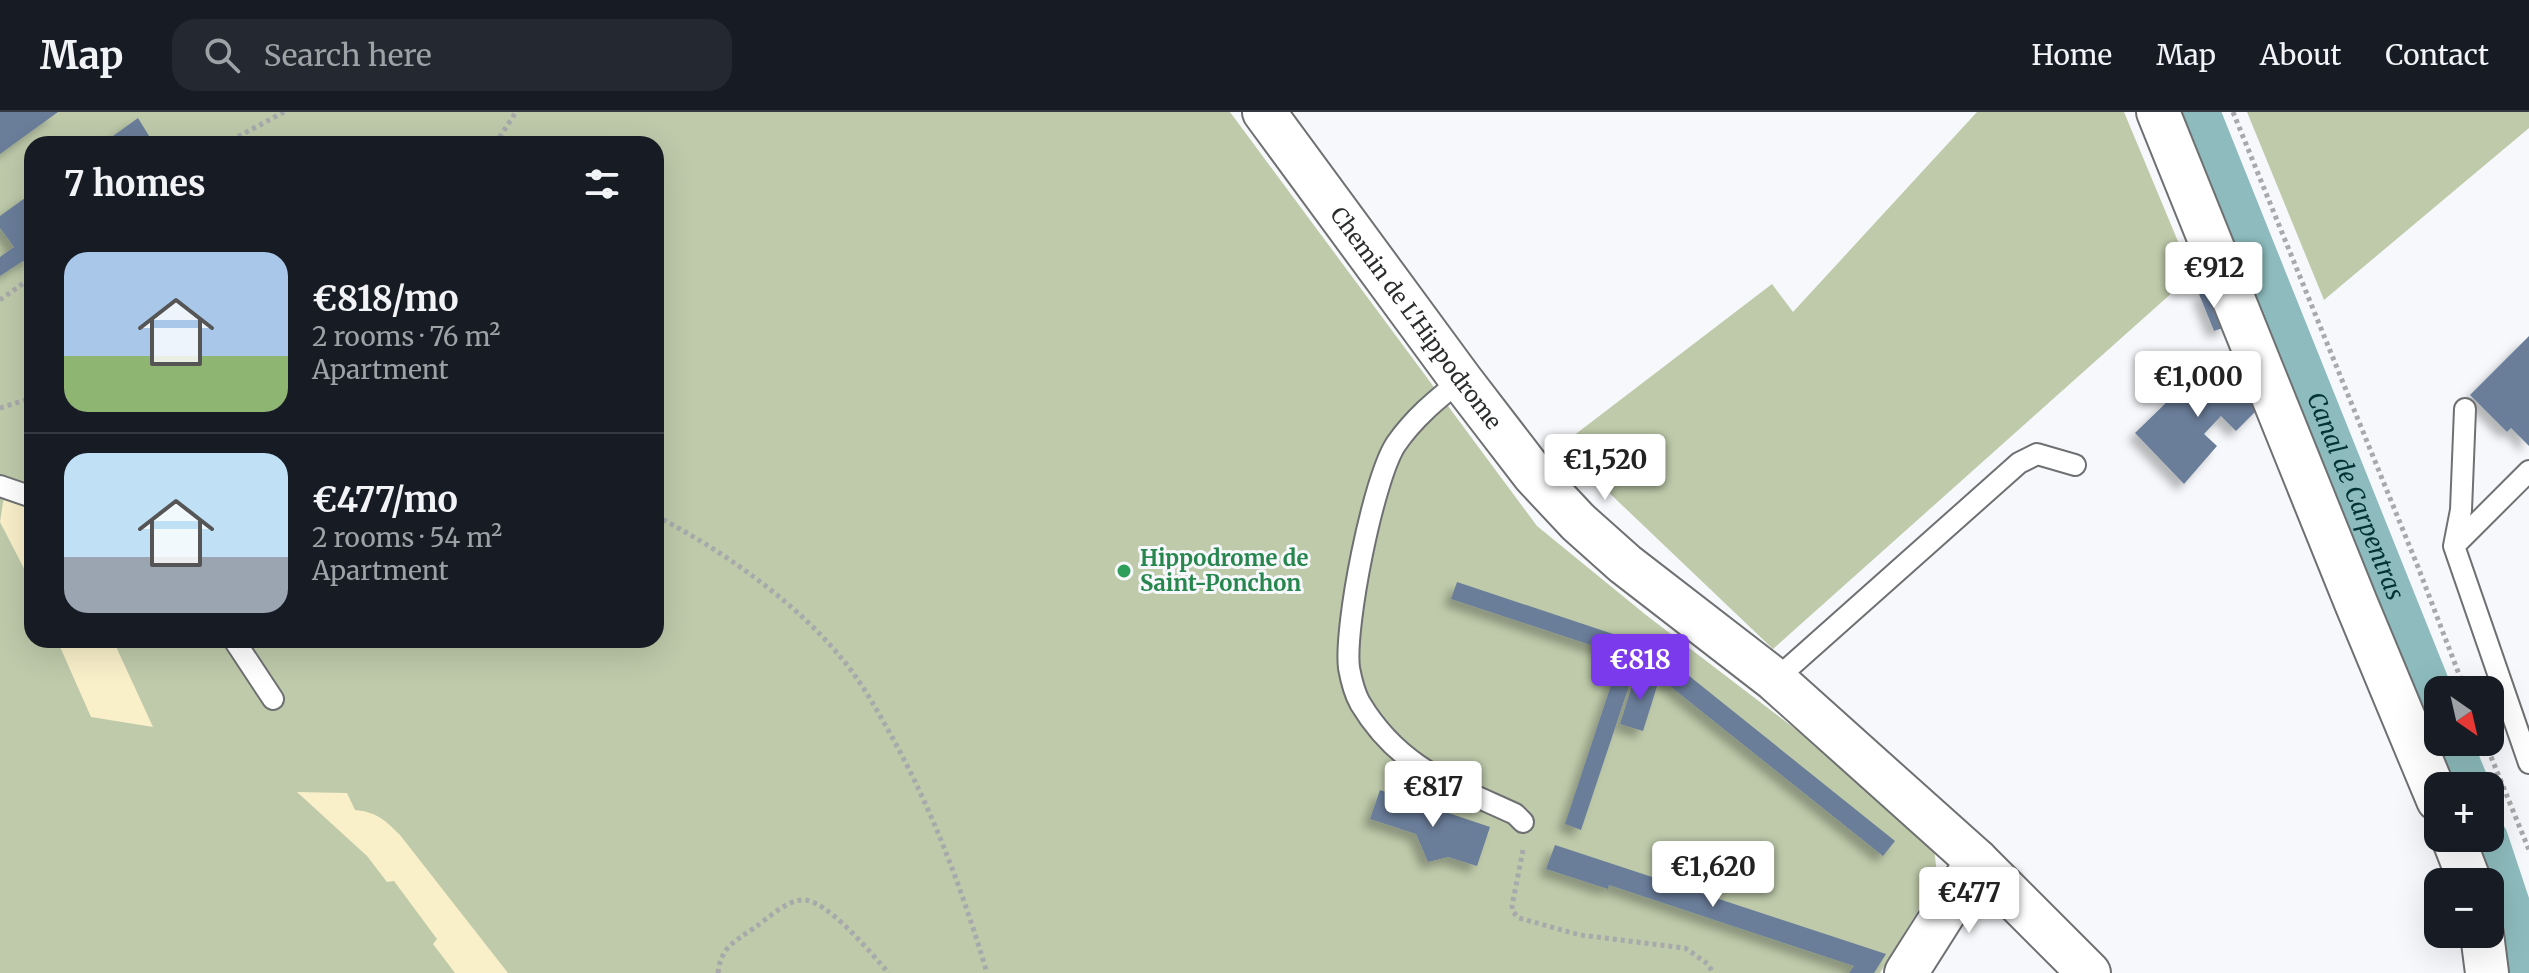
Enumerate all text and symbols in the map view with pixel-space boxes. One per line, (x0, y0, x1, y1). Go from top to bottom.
search box (172, 19, 732, 91)
text: Map (40, 32, 124, 79)
icon: search (200, 33, 244, 77)
text: Search here (264, 36, 432, 74)
text: Home (2031, 37, 2112, 73)
text: Map (2156, 37, 2216, 73)
text: About (2260, 37, 2341, 73)
text: Contact (2385, 37, 2489, 73)
icon: filters (580, 162, 624, 206)
text: 7 homes (64, 163, 206, 205)
street label: Chemin de L'Hippodrome (1324, 201, 1508, 435)
pin: €912 (2167, 242, 2261, 310)
text: €912 (2183, 251, 2245, 284)
text: €818/mo (312, 278, 459, 320)
icon: home (128, 284, 224, 380)
text: 2 rooms · 76 m² (312, 320, 500, 353)
pin: €1,000 (2133, 351, 2263, 419)
text: Apartment (312, 353, 449, 386)
text: €1,000 (2153, 360, 2243, 393)
water label: Canal de Carpentras (2300, 388, 2411, 604)
pin: €1,520 (1540, 434, 1670, 502)
text: €1,520 (1562, 443, 1648, 476)
text: €477/mo (312, 479, 458, 521)
icon: home (128, 485, 224, 581)
text: 2 rooms · 54 m² (312, 521, 502, 554)
place label: Hippodrome de Saint-Ponchon (1140, 544, 1308, 597)
text: Apartment (312, 554, 449, 587)
marker: Hippodrome de Saint-Ponchon (1115, 562, 1133, 580)
pin: €818 (1593, 634, 1687, 702)
text: €818 (1609, 643, 1671, 676)
north arrow (2424, 676, 2504, 756)
map controls (2424, 676, 2504, 948)
pin: €817 (1386, 761, 1480, 829)
text: €817 (1403, 770, 1463, 803)
button: + (2424, 772, 2504, 852)
pin: €1,620 (1648, 841, 1778, 909)
text: €1,620 (1670, 850, 1756, 883)
pin: €477 (1922, 867, 2016, 935)
button: − (2424, 868, 2504, 948)
text: €477 (1937, 876, 2001, 909)

